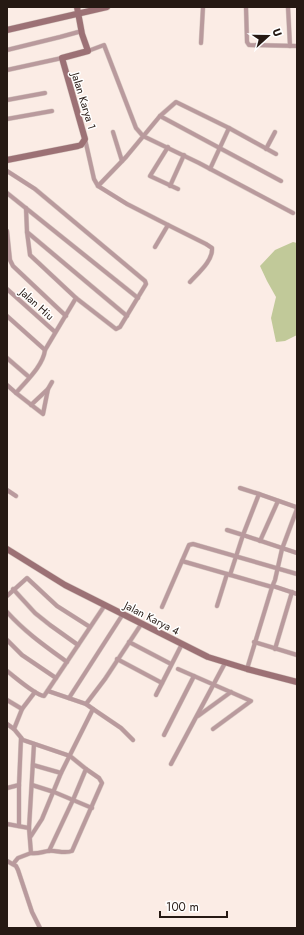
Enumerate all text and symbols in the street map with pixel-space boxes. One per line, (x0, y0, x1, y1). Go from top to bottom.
north arrow (248, 16, 288, 56)
text: U (268, 26, 286, 39)
street label: Jalan Karya 1 (67, 69, 100, 131)
street label: Jalan Hiu (15, 283, 58, 324)
street label: Jalan Karya 4 (120, 596, 183, 639)
scale bar (160, 893, 227, 919)
text: 100 m (166, 898, 199, 916)

